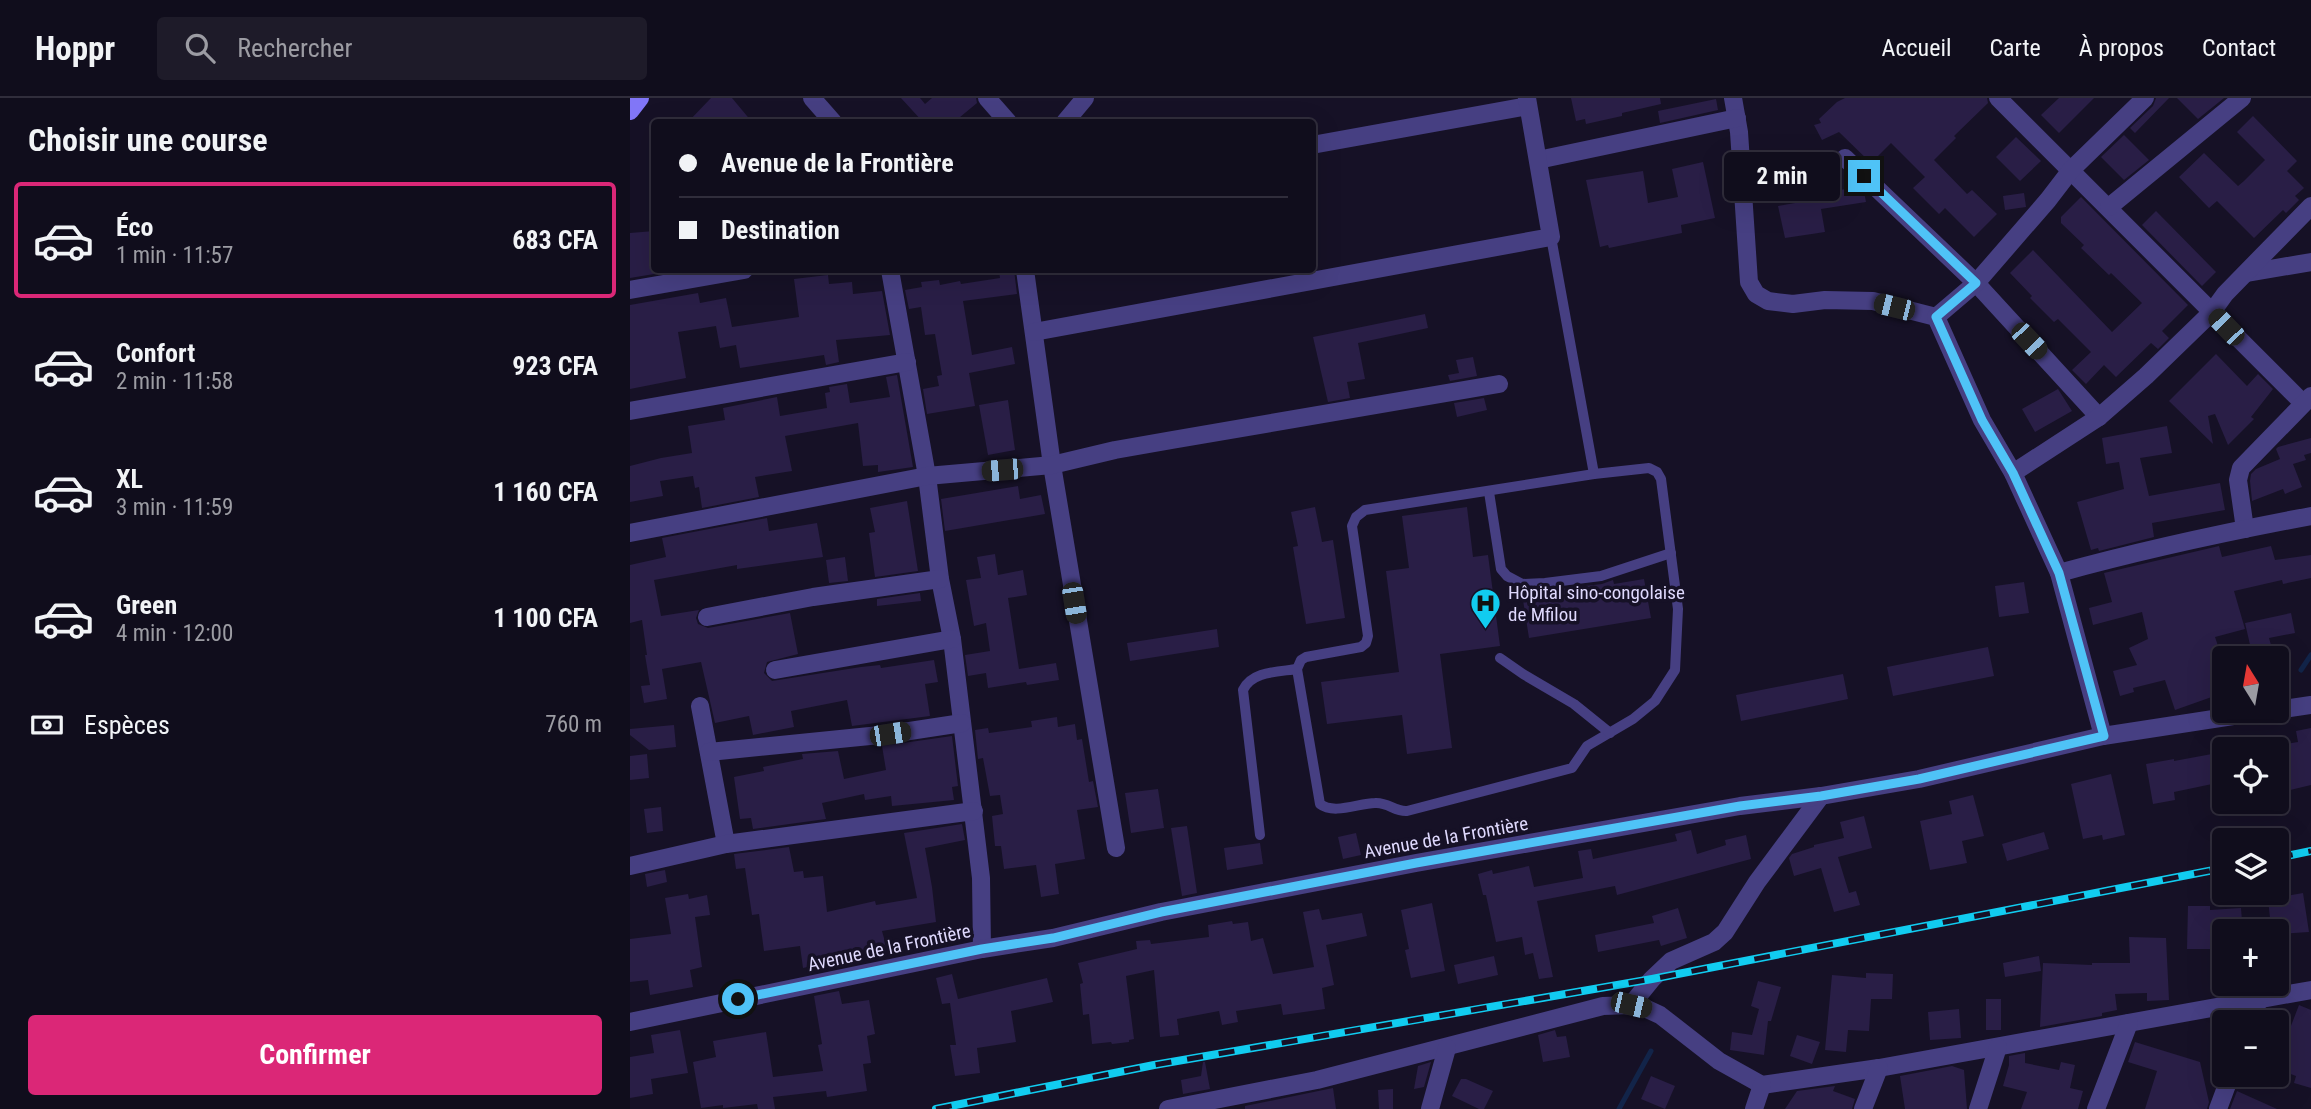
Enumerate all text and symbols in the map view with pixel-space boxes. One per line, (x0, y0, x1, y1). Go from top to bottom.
search box (157, 17, 647, 80)
text: Hoppr (35, 29, 115, 68)
icon: search (181, 29, 219, 67)
text: Rechercher (237, 33, 352, 63)
text: Accueil (1882, 34, 1951, 62)
text: Carte (1989, 34, 2041, 62)
text: À propos (2079, 34, 2164, 62)
text: Contact (2202, 34, 2276, 62)
text: Choisir une course (28, 121, 268, 159)
text: Avenue de la Frontière (721, 148, 954, 178)
callout: 2 min (1724, 152, 1840, 200)
route end (1848, 160, 1880, 192)
text: 2 min (1756, 163, 1808, 190)
icon: car (32, 209, 95, 272)
text: Éco (116, 212, 153, 242)
text: Destination (721, 215, 840, 245)
text: 683 CFA (512, 225, 598, 255)
text: 1 min · 11:57 (116, 242, 233, 269)
car (1872, 292, 1917, 322)
car (2204, 305, 2249, 349)
car (2007, 318, 2052, 364)
icon: car (32, 335, 95, 398)
text: Confort (116, 338, 195, 368)
text: 923 CFA (512, 351, 598, 381)
text: 2 min · 11:58 (116, 368, 233, 395)
car (981, 458, 1024, 482)
icon: car (32, 461, 95, 524)
text: XL (116, 464, 143, 494)
text: 1 160 CFA (493, 477, 598, 507)
text: 3 min · 11:59 (116, 494, 233, 521)
car (1061, 581, 1088, 625)
place label: Hôpital sino-congolaise de Mfilou (1508, 581, 1685, 626)
hospital icon: Hôpital sino-congolaise de Mfilou (1468, 586, 1502, 630)
icon: car (32, 587, 95, 650)
text: Green (116, 590, 177, 620)
text: 1 100 CFA (493, 603, 598, 633)
text: 4 min · 12:00 (116, 620, 233, 647)
north arrow (2212, 646, 2289, 723)
map controls (2212, 646, 2289, 1087)
icon: cash (28, 706, 66, 744)
text: Espèces (84, 710, 170, 740)
text: 760 m (545, 711, 602, 738)
car (868, 720, 913, 748)
button: locate (2212, 737, 2289, 814)
street label: Avenue de la Frontière (1362, 812, 1530, 863)
button: layers (2212, 828, 2289, 905)
street label: Avenue de la Frontière (805, 919, 973, 976)
button: + (2212, 919, 2289, 996)
route start (722, 983, 754, 1015)
car (1609, 990, 1654, 1020)
button: − (2212, 1010, 2289, 1087)
button: Confirmer (28, 1015, 602, 1095)

